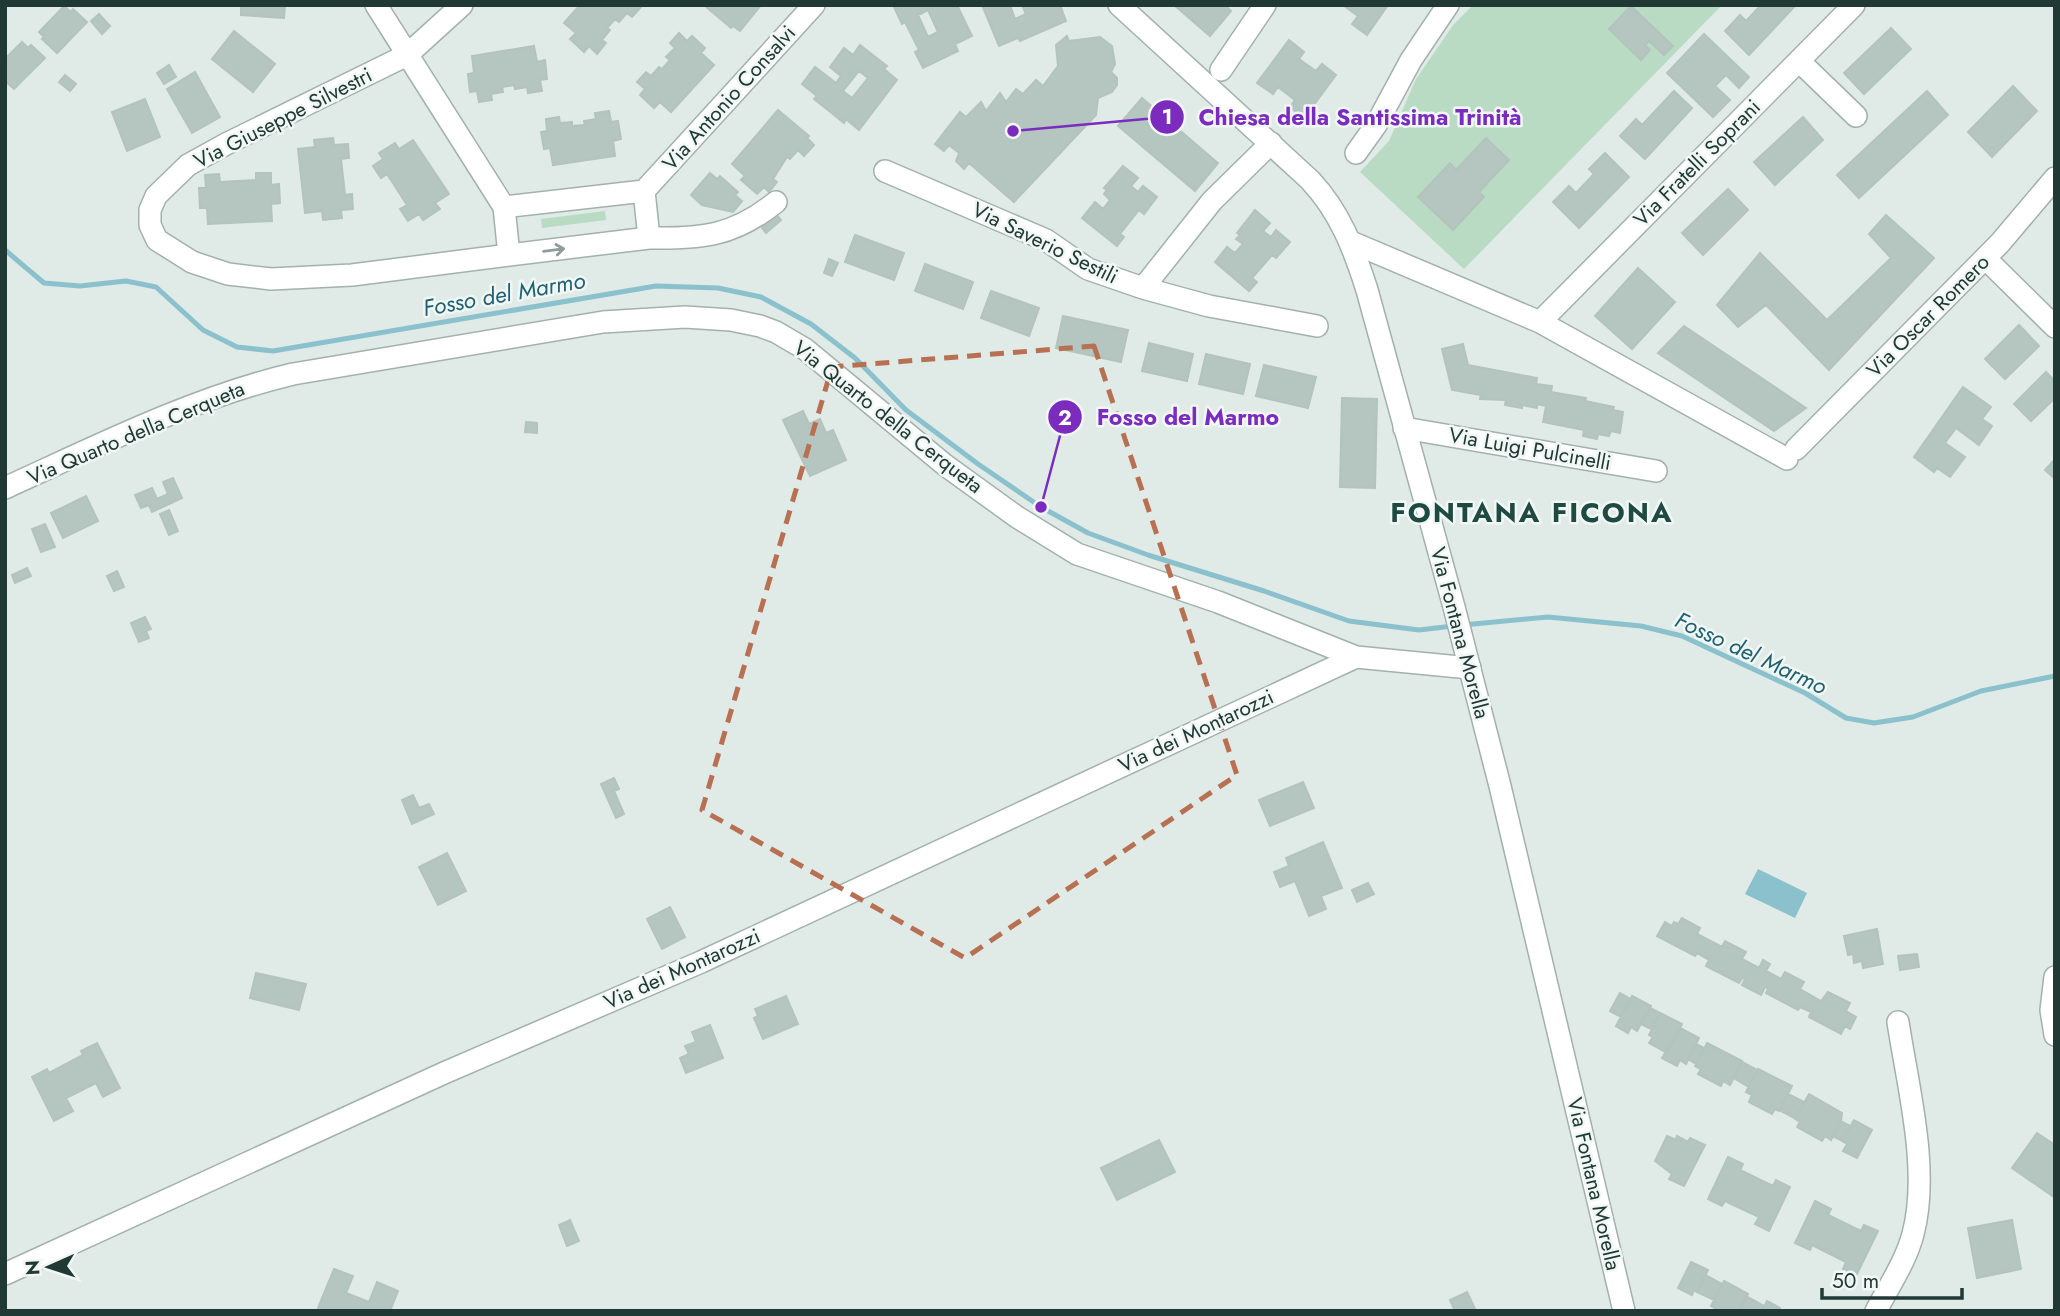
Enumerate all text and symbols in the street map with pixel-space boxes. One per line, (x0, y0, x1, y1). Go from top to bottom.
street label: Via Antonio Consalvi (656, 19, 802, 177)
street label: Via Giuseppe Silvestri (189, 60, 377, 176)
street label: Via Fratelli Soprani (1627, 93, 1767, 233)
callout: Chiesa della Santissima Trinità (1150, 95, 1536, 139)
text: Chiesa della Santissima Trinità (1198, 100, 1522, 134)
text: 1 (1162, 102, 1172, 132)
street label: Via Saverio Sestili (967, 195, 1123, 291)
one-way arrow (542, 243, 565, 256)
street label: Via Oscar Romero (1860, 248, 1996, 384)
water label: Fosso del Marmo (420, 263, 589, 325)
street label: Via Quarto della Cerqueta (787, 333, 989, 501)
street label: Via Quarto della Cerqueta (23, 374, 249, 492)
callout: Fosso del Marmo (1048, 395, 1293, 439)
text: Fosso del Marmo (1097, 400, 1279, 434)
text: 2 (1058, 403, 1072, 433)
street label: Via Luigi Pulcinelli (1446, 420, 1614, 478)
district label: FONTANA FICONA (1390, 492, 1674, 533)
street label: Via Fontana Morella (1423, 544, 1497, 722)
water label: Fosso del Marmo (1669, 603, 1833, 703)
street label: Via dei Montarozzi (1113, 682, 1279, 780)
street label: Via dei Montarozzi (599, 921, 765, 1017)
street label: Via Fontana Morella (1560, 1095, 1628, 1273)
north arrow (14, 1232, 84, 1302)
scale bar (1822, 1256, 1962, 1300)
text: N (19, 1260, 46, 1276)
text: 50 m (1832, 1266, 1879, 1296)

